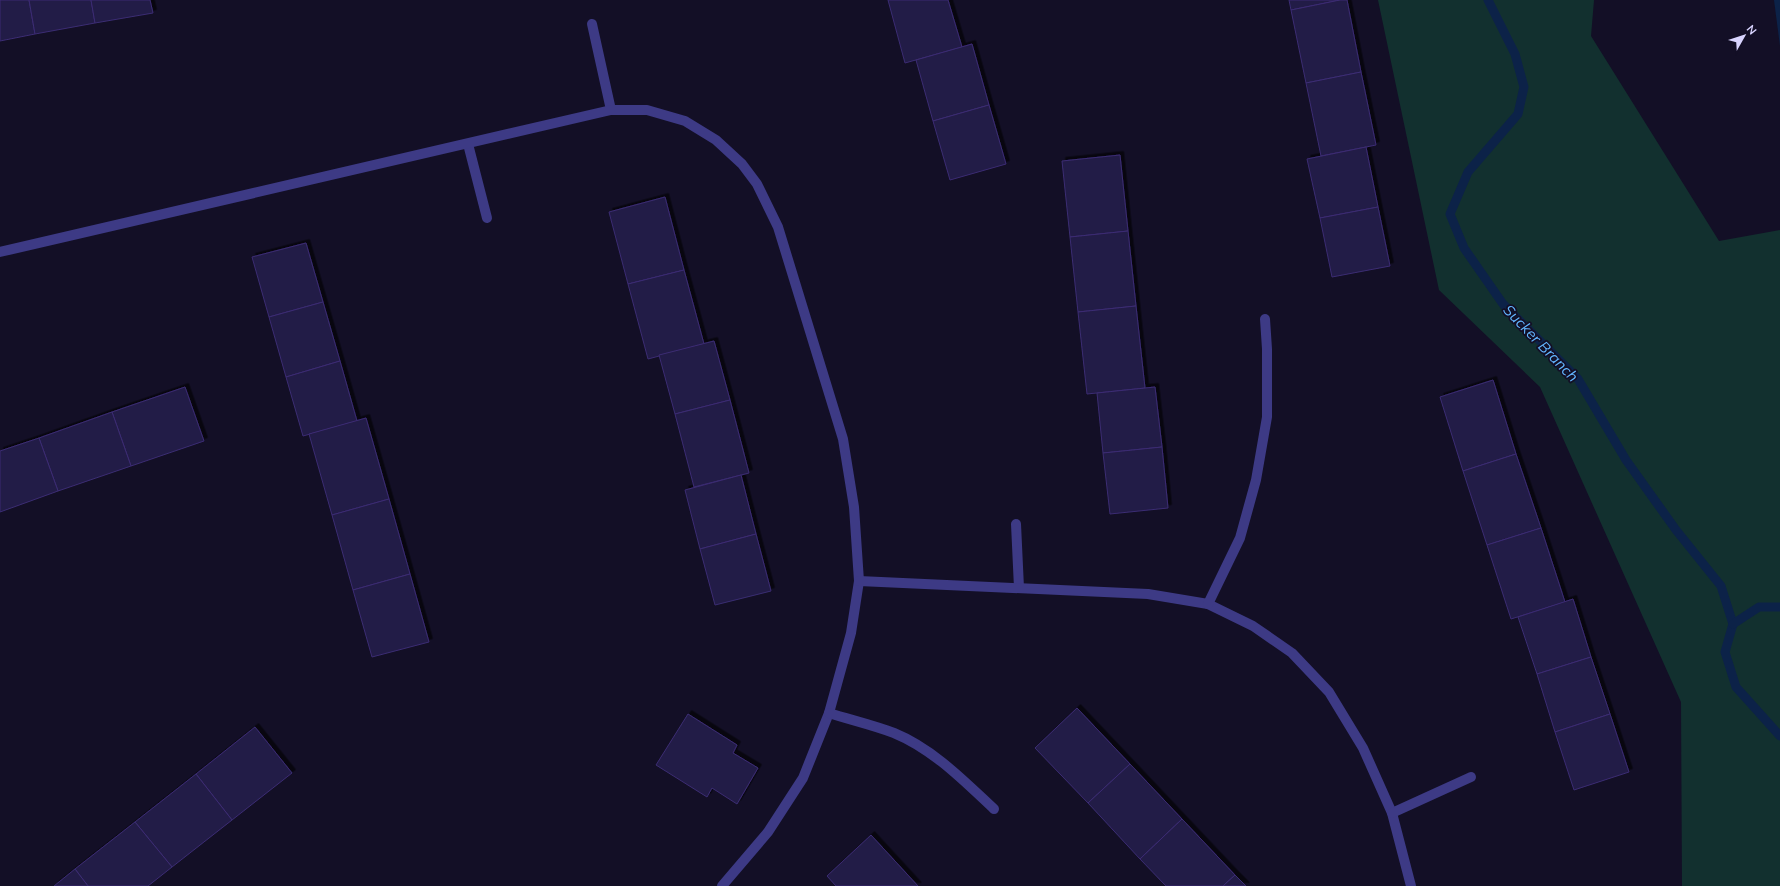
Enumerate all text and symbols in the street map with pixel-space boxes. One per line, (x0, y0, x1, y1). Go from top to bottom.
north arrow (1724, 16, 1764, 56)
text: N (1744, 22, 1760, 37)
water label: Sucker Branch (1499, 300, 1583, 386)

